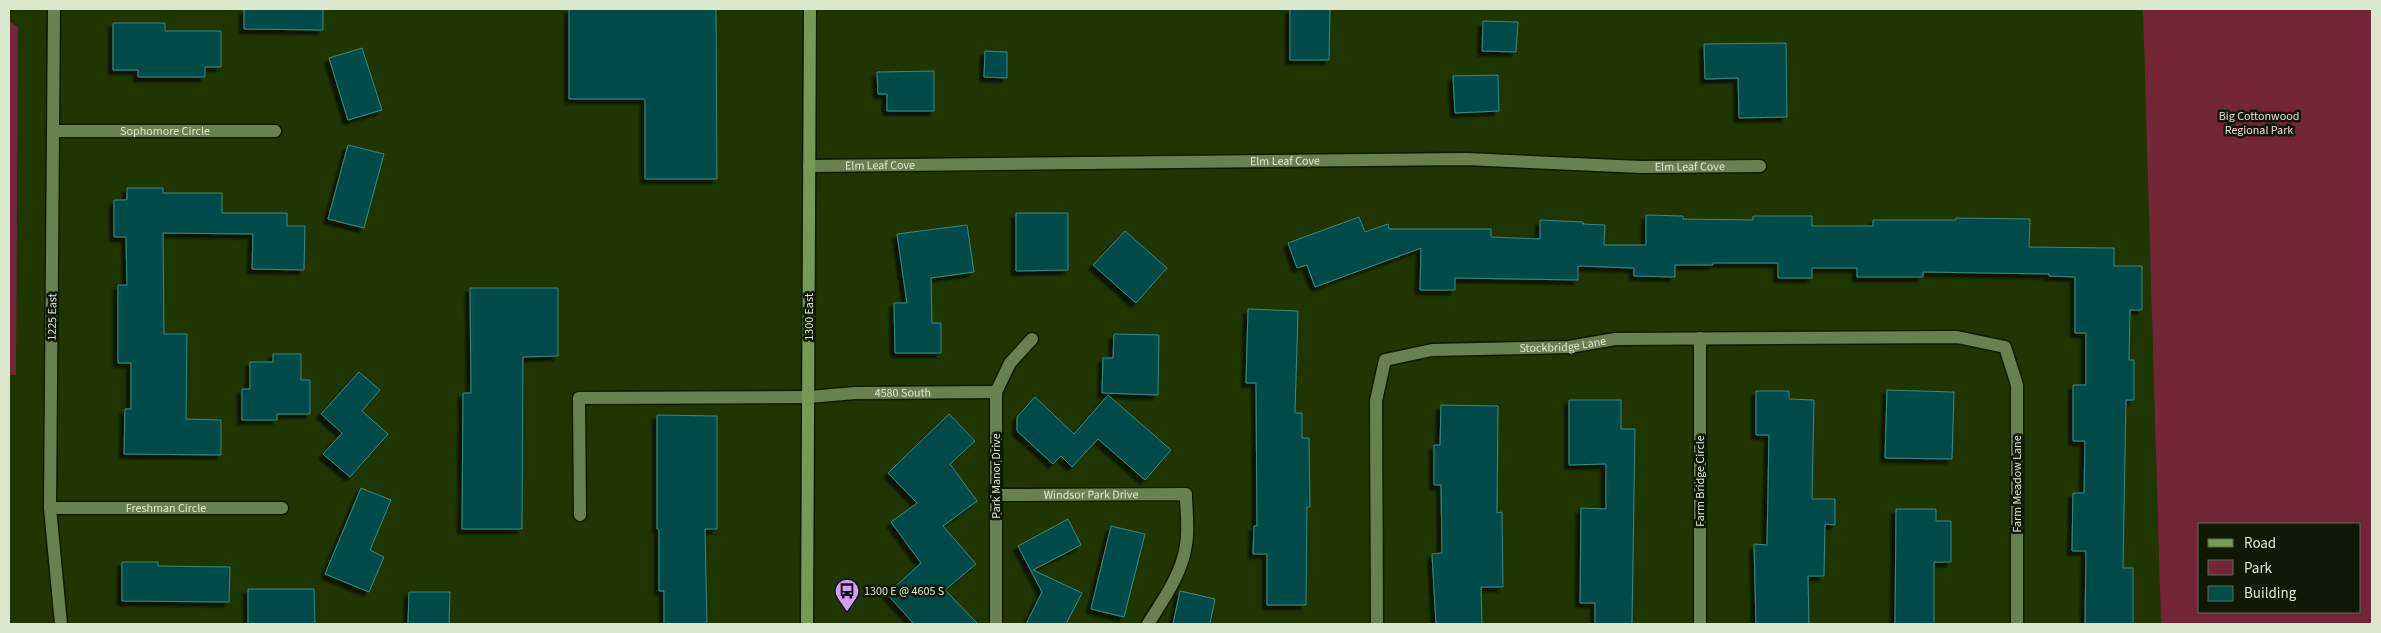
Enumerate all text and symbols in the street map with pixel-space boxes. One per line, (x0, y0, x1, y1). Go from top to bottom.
park label: Big Cottonwood Regional Park (2219, 108, 2299, 139)
street label: Sophomore Circle (120, 123, 210, 140)
street label: Elm Leaf Cove (1250, 153, 1320, 170)
street label: Elm Leaf Cove (845, 157, 915, 175)
street label: Elm Leaf Cove (1655, 158, 1725, 176)
street label: 1225 East (44, 293, 61, 341)
street label: 1300 East (801, 293, 818, 341)
street label: Stockbridge Lane (1519, 333, 1608, 357)
street label: 4580 South (875, 384, 931, 402)
street label: Park Manor Drive (988, 433, 1005, 519)
street label: Farm Bridge Circle (1692, 435, 1709, 527)
street label: Farm Meadow Lane (2009, 435, 2026, 533)
street label: Windsor Park Drive (1044, 486, 1138, 504)
street label: Freshman Circle (126, 500, 206, 517)
legend (2198, 523, 2361, 613)
text: Road (2244, 533, 2276, 554)
text: Park (2244, 558, 2273, 579)
bus stop icon: 1300 E @ 4605 S (834, 578, 860, 612)
place label: 1300 E @ 4605 S (864, 583, 944, 600)
text: Building (2244, 583, 2297, 604)

